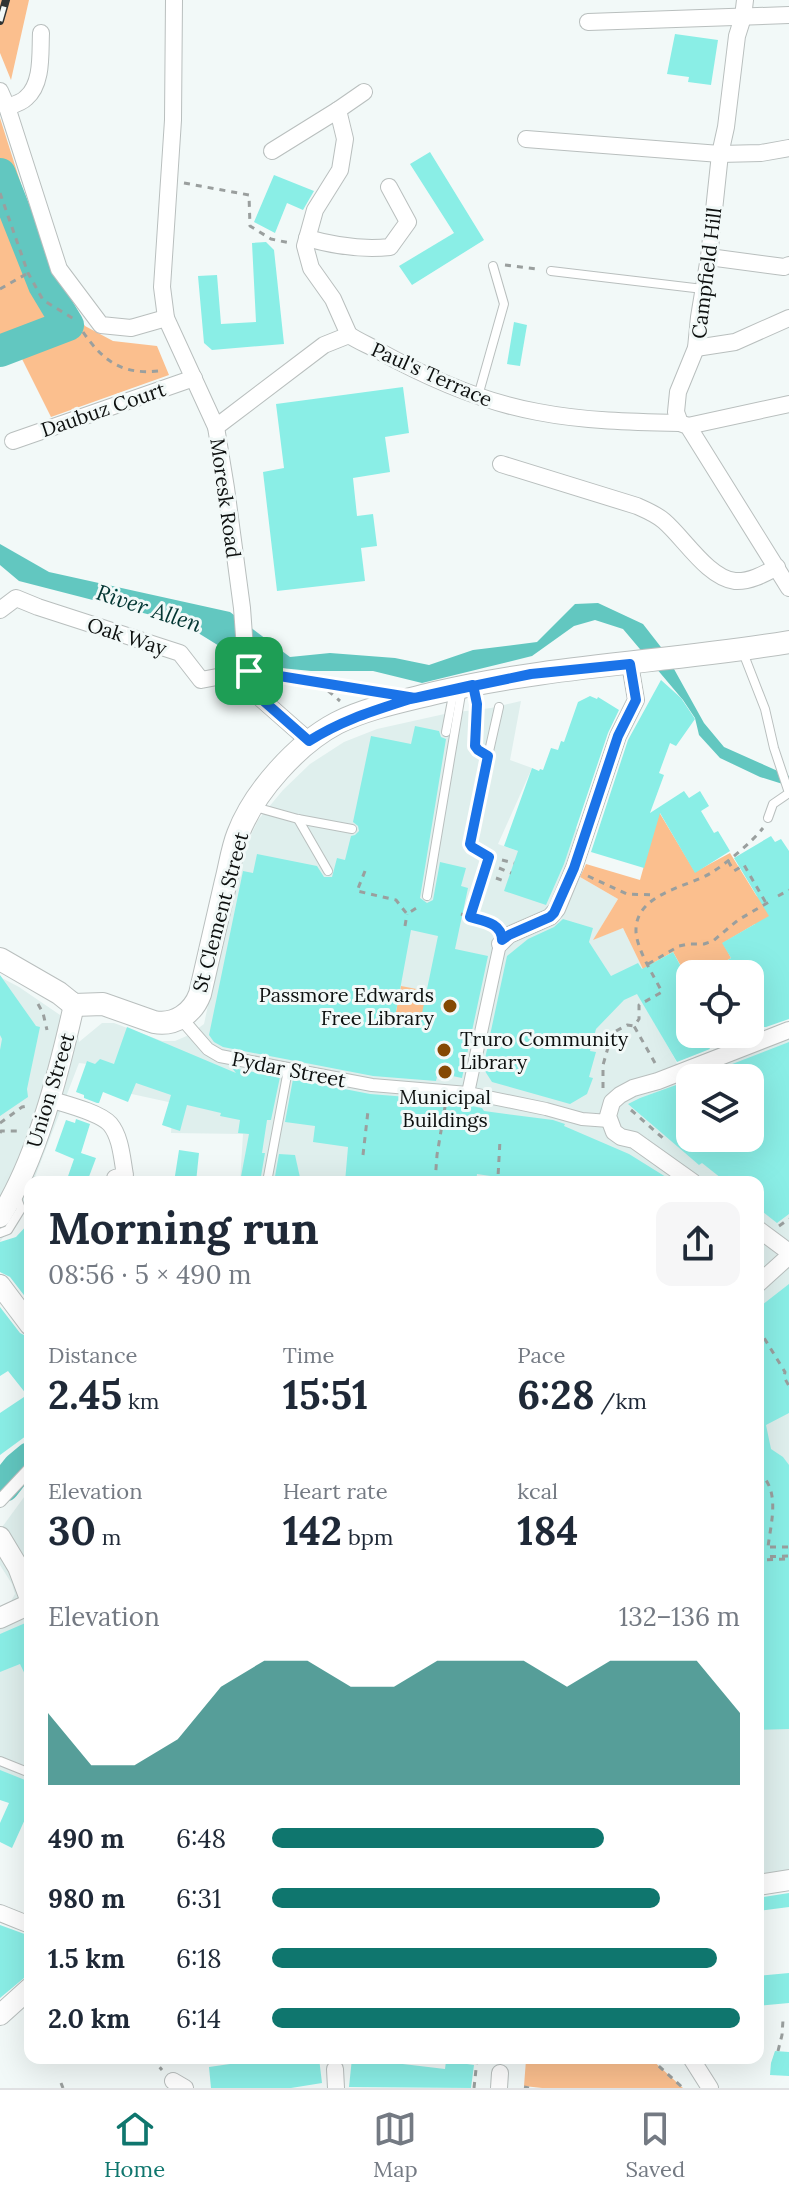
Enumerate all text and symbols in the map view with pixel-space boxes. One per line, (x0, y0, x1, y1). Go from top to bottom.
street label: Campfield Hill (686, 206, 726, 340)
street label: Paul's Terrace (368, 336, 497, 412)
street label: Daubuz Court (37, 376, 169, 442)
street label: Moresk Road (205, 436, 247, 560)
water label: River Allen (93, 578, 206, 638)
street label: Oak Way (84, 611, 170, 661)
pin (215, 637, 283, 705)
icon: arrive (227, 649, 271, 693)
street label: St Clement Street (187, 829, 253, 995)
map controls (676, 960, 764, 1152)
button: locate (676, 960, 764, 1048)
place label: Passmore Edwards Free Library (259, 982, 434, 1030)
marker: Passmore Edwards Free Library (441, 997, 459, 1015)
place label: Truro Community Library (460, 1026, 629, 1074)
street label: Union Street (21, 1029, 79, 1150)
marker: Truro Community Library (435, 1041, 453, 1059)
street label: Pydar Street (230, 1046, 348, 1092)
marker: Municipal Buildings (436, 1063, 454, 1081)
button: layers (676, 1064, 764, 1152)
place label: Municipal Buildings (399, 1084, 491, 1132)
text: Morning run (48, 1200, 319, 1256)
button: share (656, 1202, 740, 1286)
text: 08:56 · 5 × 490 m (48, 1258, 252, 1291)
text: Distance (48, 1341, 138, 1369)
text: Time (283, 1341, 335, 1369)
text: Pace (517, 1341, 565, 1369)
text: 2.45 (48, 1369, 122, 1420)
text: 15:51 (283, 1369, 368, 1420)
text: 6:28 (517, 1369, 595, 1420)
text: km (122, 1387, 159, 1415)
text: /km (595, 1387, 647, 1415)
text: Elevation (48, 1477, 143, 1505)
text: Heart rate (283, 1477, 388, 1505)
text: kcal (517, 1477, 558, 1505)
text: 30 (48, 1505, 96, 1556)
text: 142 (283, 1505, 342, 1556)
text: 184 (517, 1505, 578, 1556)
text: m (96, 1523, 121, 1551)
text: bpm (342, 1523, 394, 1551)
text: Elevation (48, 1600, 160, 1633)
text: 132–136 m (619, 1600, 740, 1633)
text: 490 m (48, 1822, 125, 1855)
text: 6:48 (176, 1822, 226, 1855)
text: 980 m (48, 1882, 125, 1915)
text: 6:31 (176, 1882, 221, 1915)
text: 1.5 km (48, 1942, 125, 1975)
text: 6:18 (176, 1942, 222, 1975)
text: 2.0 km (48, 2002, 130, 2035)
text: 6:14 (176, 2002, 221, 2035)
tab: Home (104, 2107, 165, 2183)
tab: Map (373, 2107, 418, 2183)
tab: Saved (626, 2107, 685, 2183)

